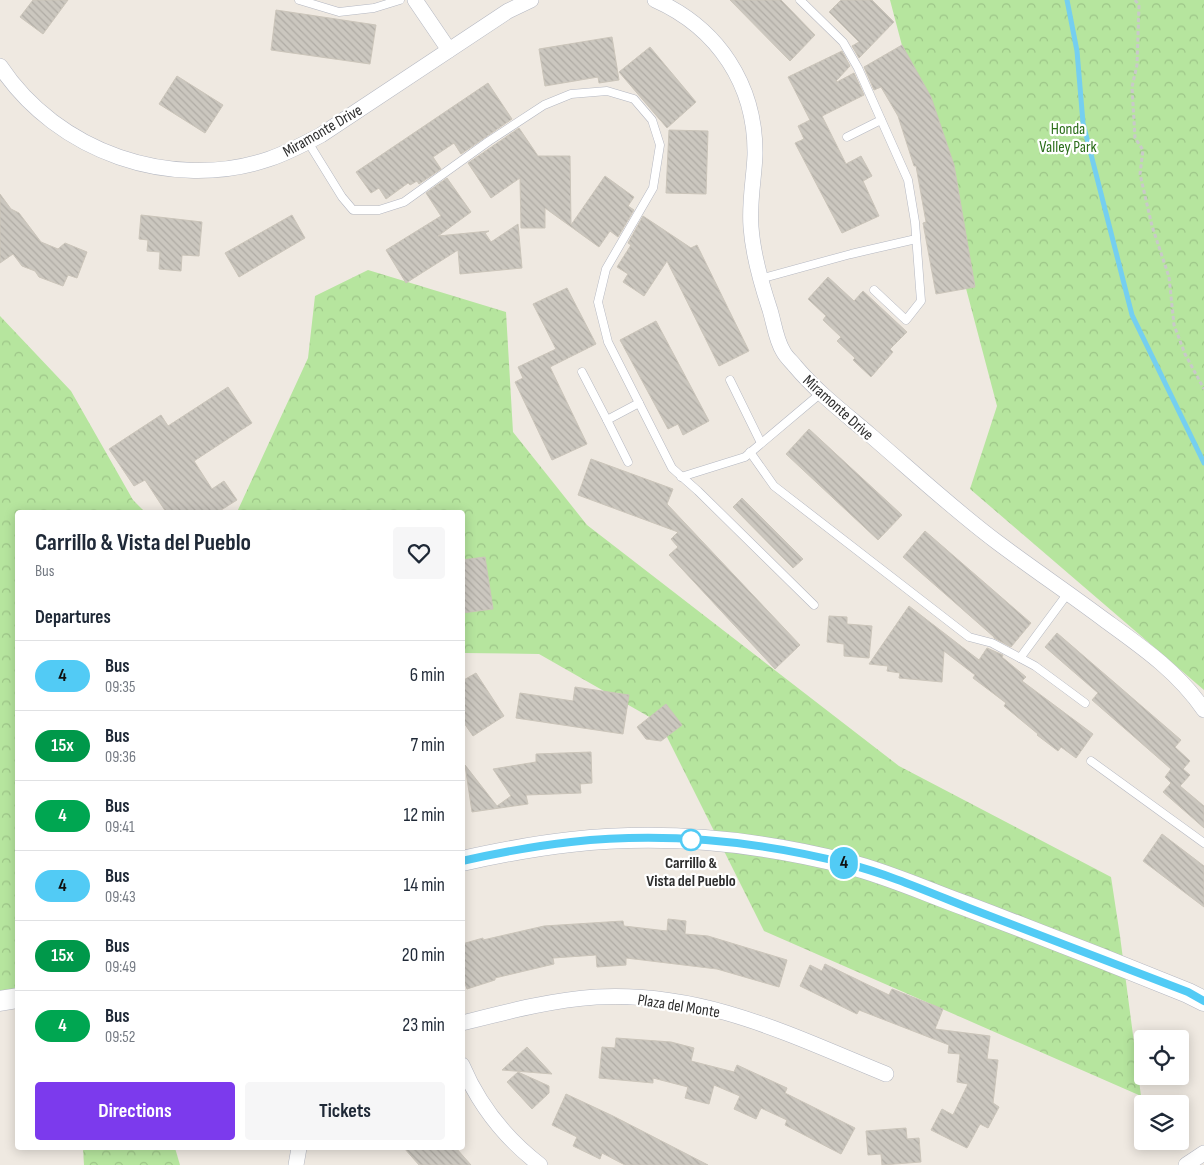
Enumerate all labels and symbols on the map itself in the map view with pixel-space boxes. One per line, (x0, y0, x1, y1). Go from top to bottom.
street label: Miramonte Drive (280, 101, 366, 162)
park label: Honda Valley Park (1039, 120, 1097, 157)
street label: Miramonte Drive (799, 371, 877, 445)
marker: Carrillo & Vista del Pueblo (680, 829, 702, 851)
line badge: 4 (828, 847, 860, 879)
place label: Carrillo & Vista del Pueblo (646, 854, 736, 891)
street label: Plaza del Monte (636, 991, 721, 1022)

